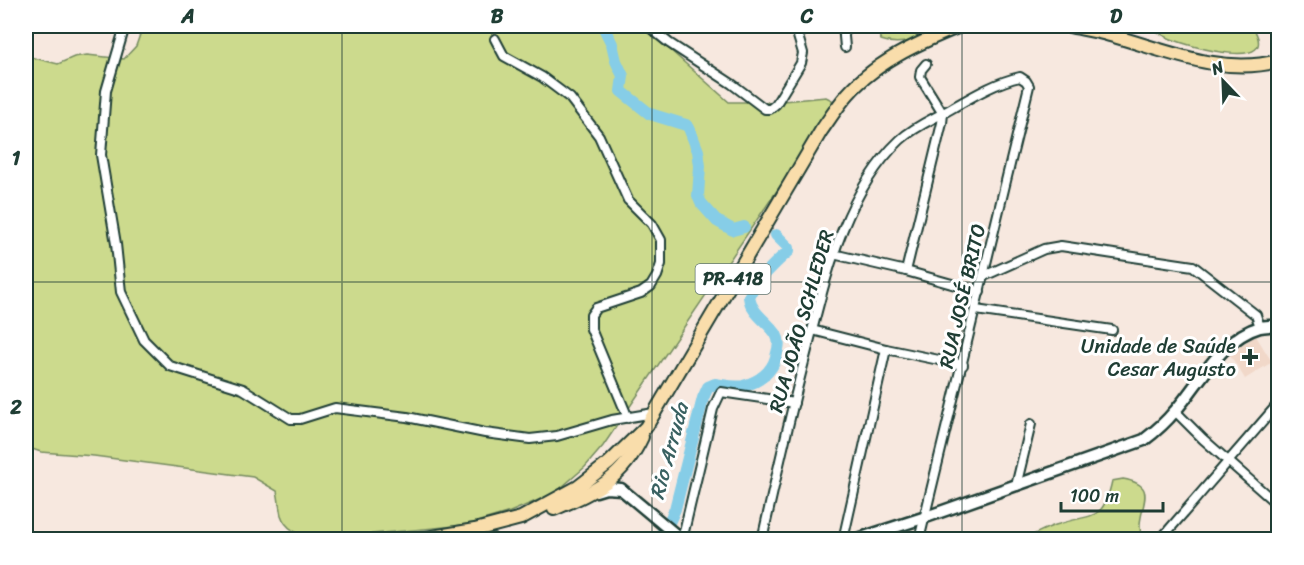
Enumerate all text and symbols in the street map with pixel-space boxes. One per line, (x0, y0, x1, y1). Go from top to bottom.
text: A (180, 0, 195, 34)
text: B (491, 0, 504, 34)
text: C (800, 0, 814, 34)
text: D (1110, 0, 1123, 34)
north arrow (1193, 51, 1253, 111)
text: N (1206, 52, 1229, 84)
text: 1 (12, 141, 21, 176)
street label: RUA JOSÉ BRITO (929, 220, 996, 372)
street label: RUA JOÃO SCHLEDER (759, 225, 844, 417)
road number: PR-418 (696, 264, 771, 294)
place label: Unidade de Saúde Cesar Augusto (1081, 329, 1236, 387)
marker: Unidade de Saúde Cesar Augusto (1241, 348, 1259, 366)
text: 2 (9, 390, 22, 425)
water label: Rio Arruda (638, 397, 700, 504)
scale bar (1061, 475, 1163, 513)
text: 100 m (1070, 480, 1119, 512)

